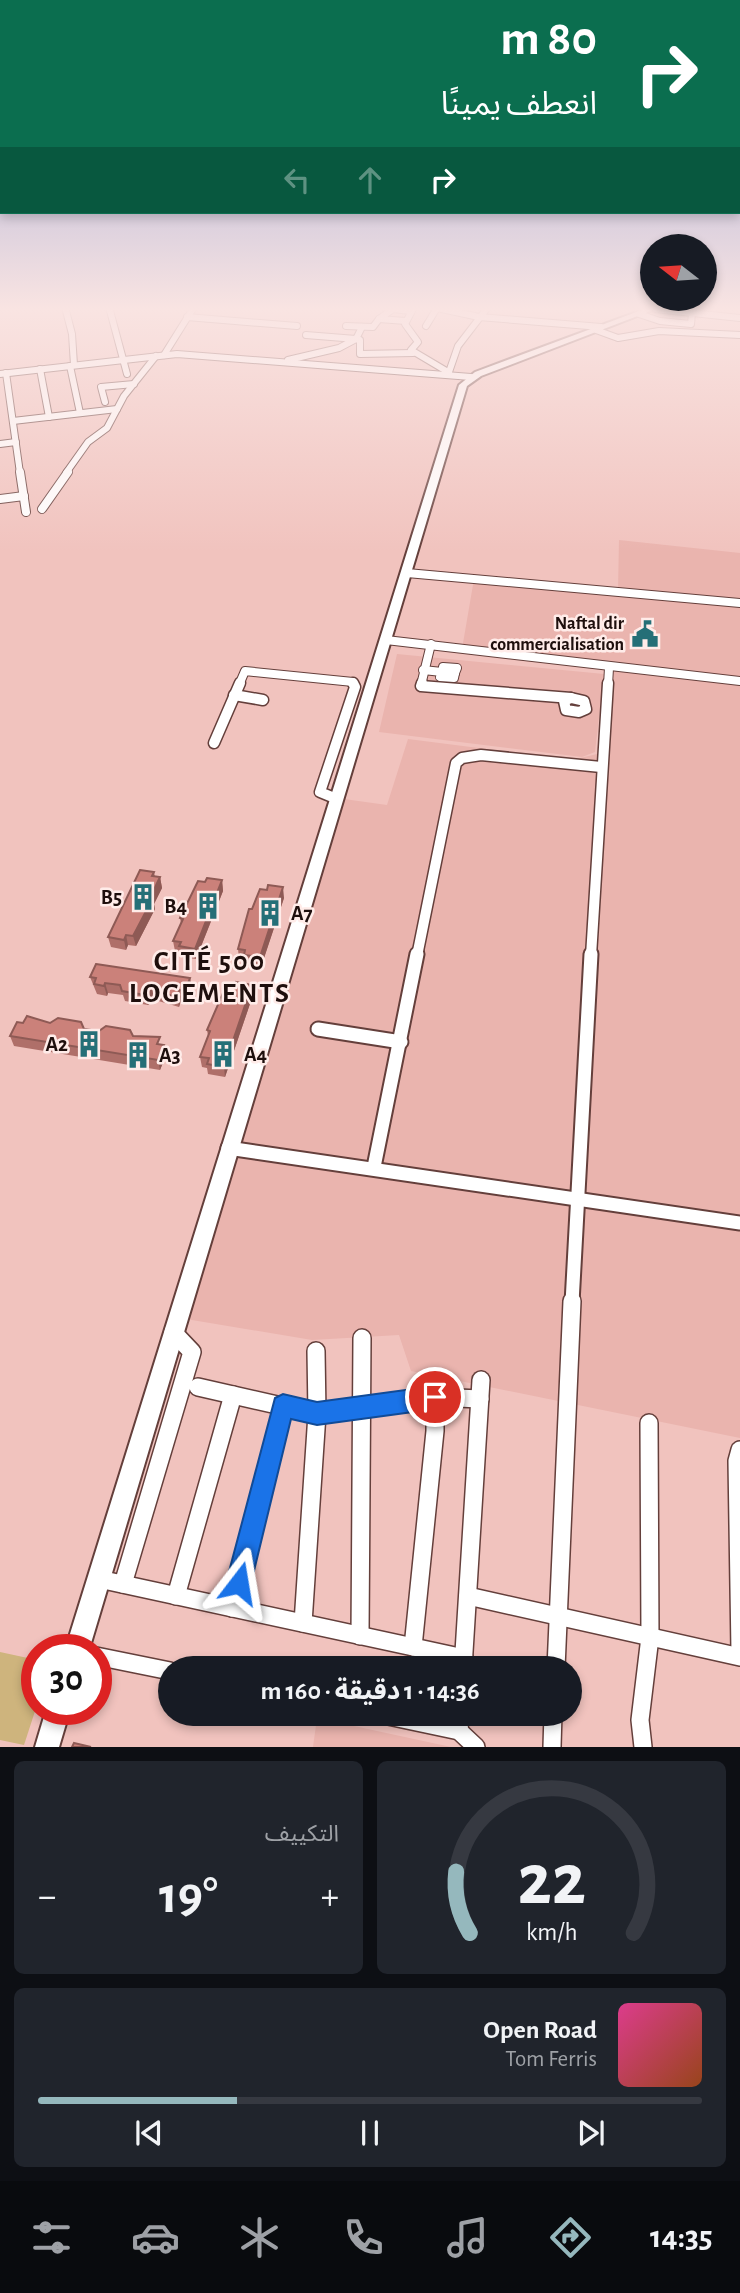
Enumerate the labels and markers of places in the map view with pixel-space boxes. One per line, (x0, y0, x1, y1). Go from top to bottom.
place label: Naftal dir commercialisation (490, 615, 625, 654)
public building icon: Naftal dir commercialisation (630, 619, 660, 649)
building icon: B5 (128, 882, 158, 912)
place label: B5 (101, 887, 122, 908)
building icon: B4 (193, 891, 223, 921)
place label: B4 (164, 896, 187, 917)
building icon: A7 (255, 898, 285, 928)
place label: A7 (291, 903, 313, 924)
building icon: A2 (74, 1029, 104, 1059)
place label: A2 (46, 1034, 68, 1055)
building icon: A4 (208, 1039, 238, 1069)
building icon: A3 (123, 1040, 153, 1070)
place label: A4 (244, 1044, 267, 1065)
place label: A3 (159, 1045, 181, 1066)
pin (405, 1367, 465, 1427)

